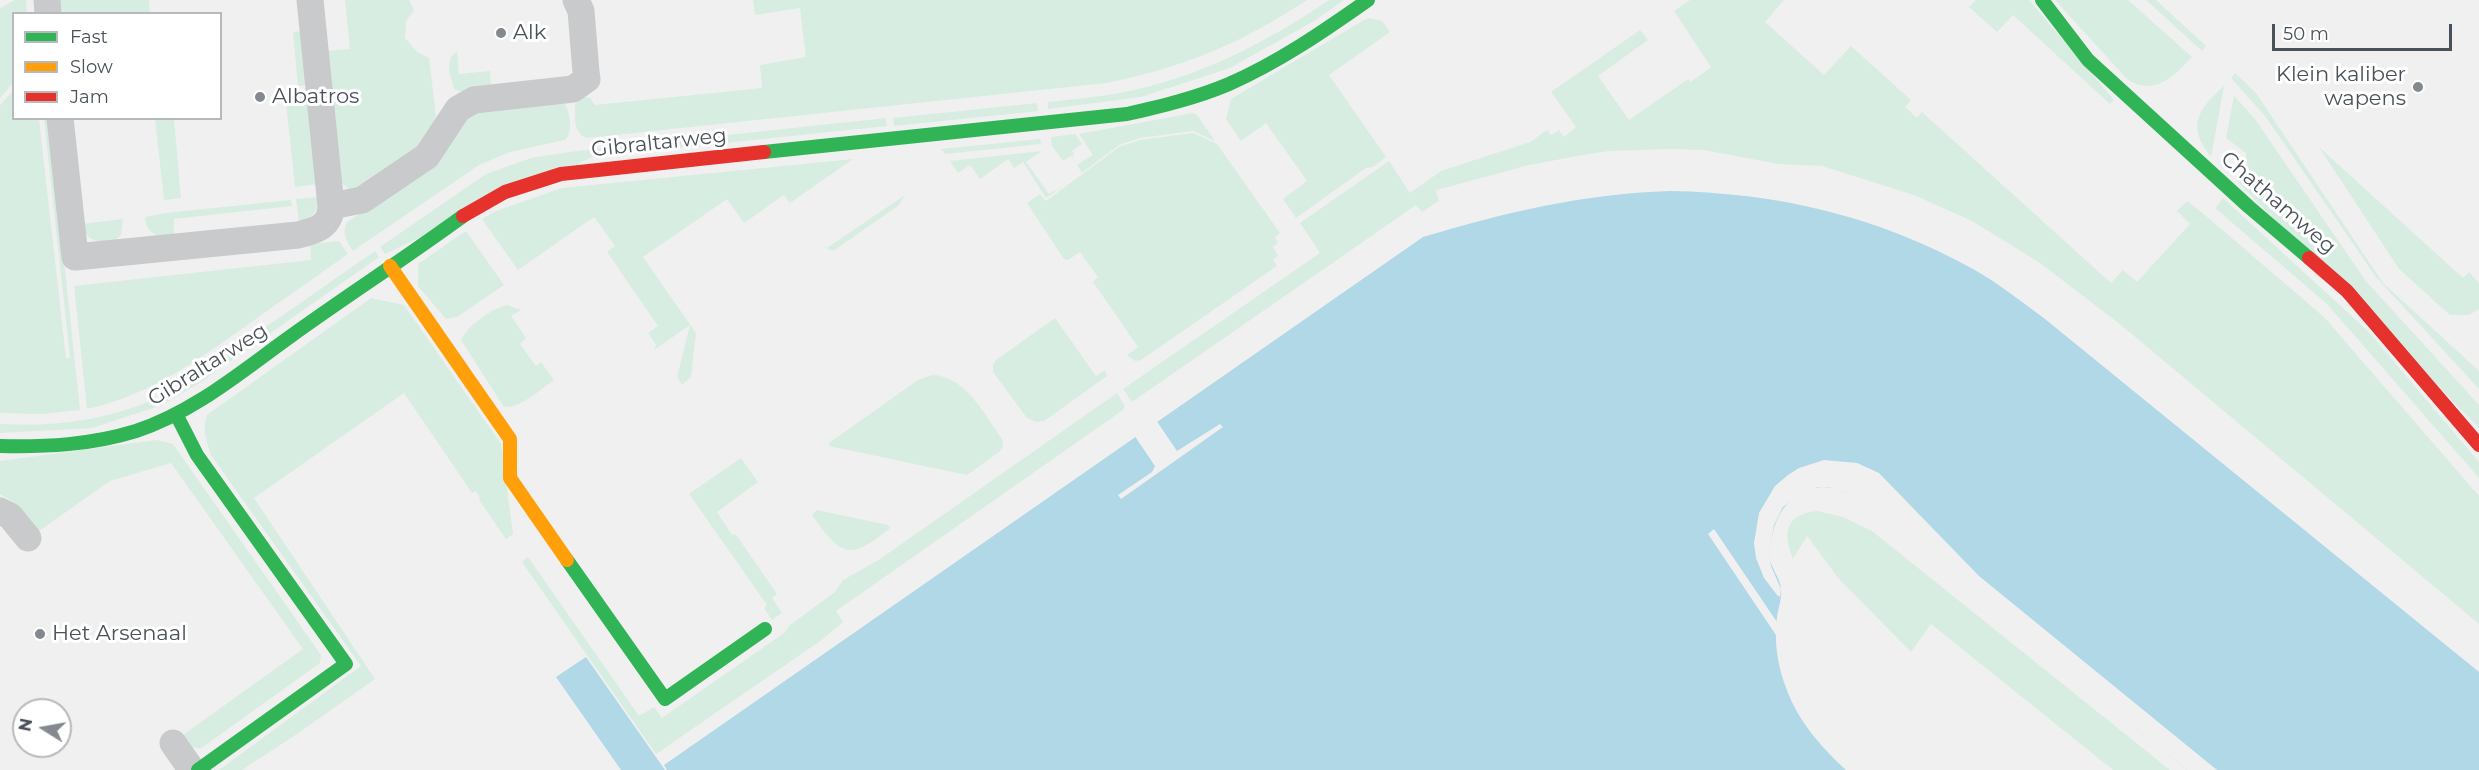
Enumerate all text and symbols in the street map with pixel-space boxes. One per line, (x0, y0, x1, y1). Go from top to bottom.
legend (12, 12, 222, 120)
scale bar (2275, 12, 2455, 50)
place label: Alk (513, 20, 546, 46)
text: 50 m (2283, 23, 2329, 45)
text: Fast (70, 26, 108, 48)
marker: Alk (494, 26, 508, 40)
text: Slow (70, 56, 113, 78)
place label: Klein kaliber wapens (2276, 62, 2406, 112)
marker: Klein kaliber wapens (2411, 80, 2425, 94)
place label: Albatros (272, 84, 359, 110)
text: Jam (70, 86, 109, 108)
marker: Albatros (253, 90, 267, 104)
street label: Gibraltarweg (590, 123, 728, 163)
street label: Chathamweg (2215, 146, 2341, 260)
street label: Gibraltarweg (144, 318, 272, 412)
place label: Het Arsenaal (52, 621, 187, 647)
marker: Het Arsenaal (33, 627, 47, 641)
north arrow (12, 698, 72, 758)
text: N (15, 717, 36, 733)

